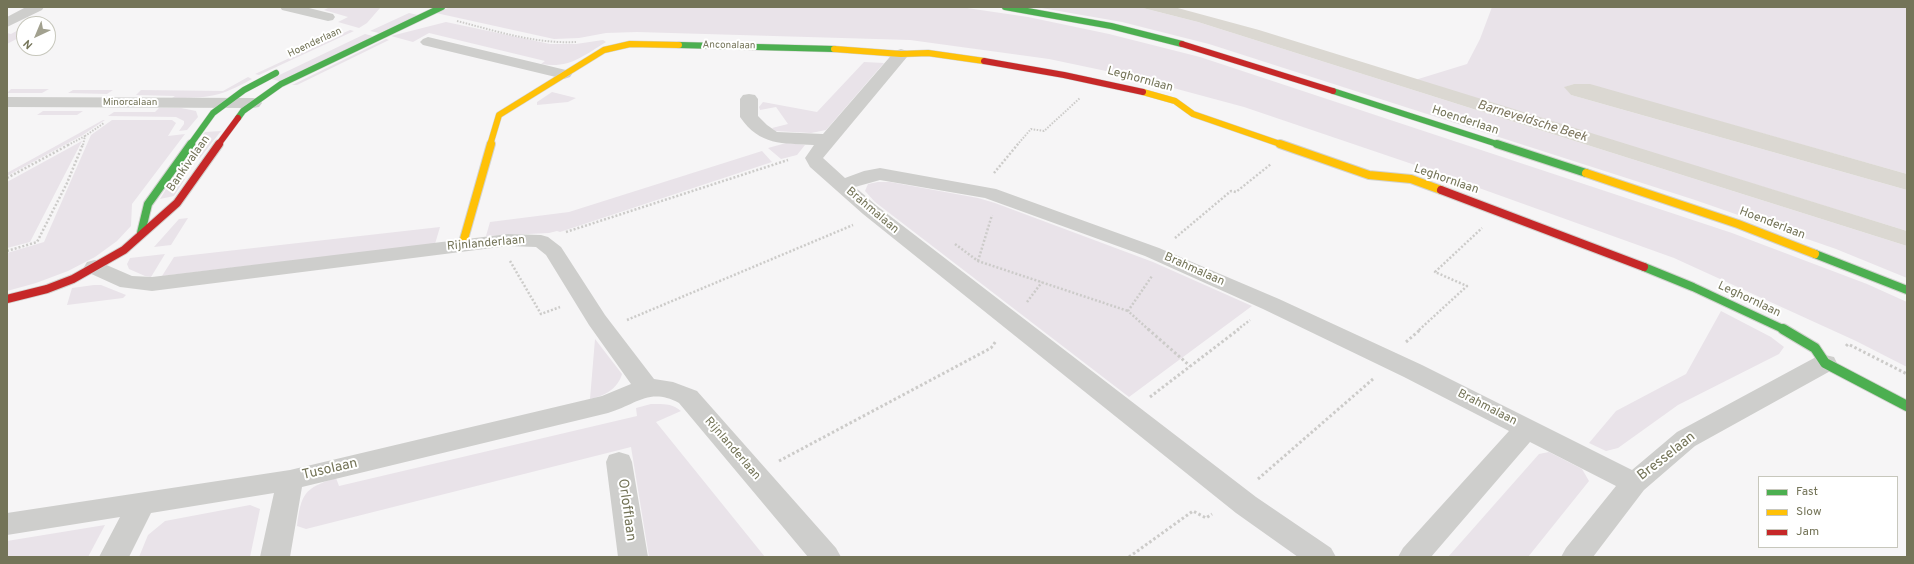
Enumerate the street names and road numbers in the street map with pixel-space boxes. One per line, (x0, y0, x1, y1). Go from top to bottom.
street label: Hoenderlaan (286, 25, 344, 61)
street label: Anconalaan (702, 40, 756, 52)
street label: Leghornlaan (1105, 64, 1175, 96)
street label: Minorcalaan (103, 97, 157, 109)
street label: Hoenderlaan (1430, 103, 1500, 139)
street label: Bankivalaan (164, 133, 214, 195)
street label: Leghornlaan (1412, 162, 1480, 198)
street label: Brahmalaan (843, 185, 901, 237)
street label: Hoenderlaan (1737, 205, 1807, 243)
street label: Rijnlanderlaan (446, 233, 526, 255)
street label: Brahmalaan (1161, 250, 1227, 290)
street label: Leghornlaan (1715, 279, 1783, 321)
street label: Brahmalaan (1455, 387, 1519, 429)
street label: Rijnlanderlaan (701, 415, 763, 483)
street label: Bresselaan (1635, 429, 1699, 485)
street label: Tusolaan (301, 455, 359, 485)
street label: Orlofflaan (613, 478, 639, 542)

